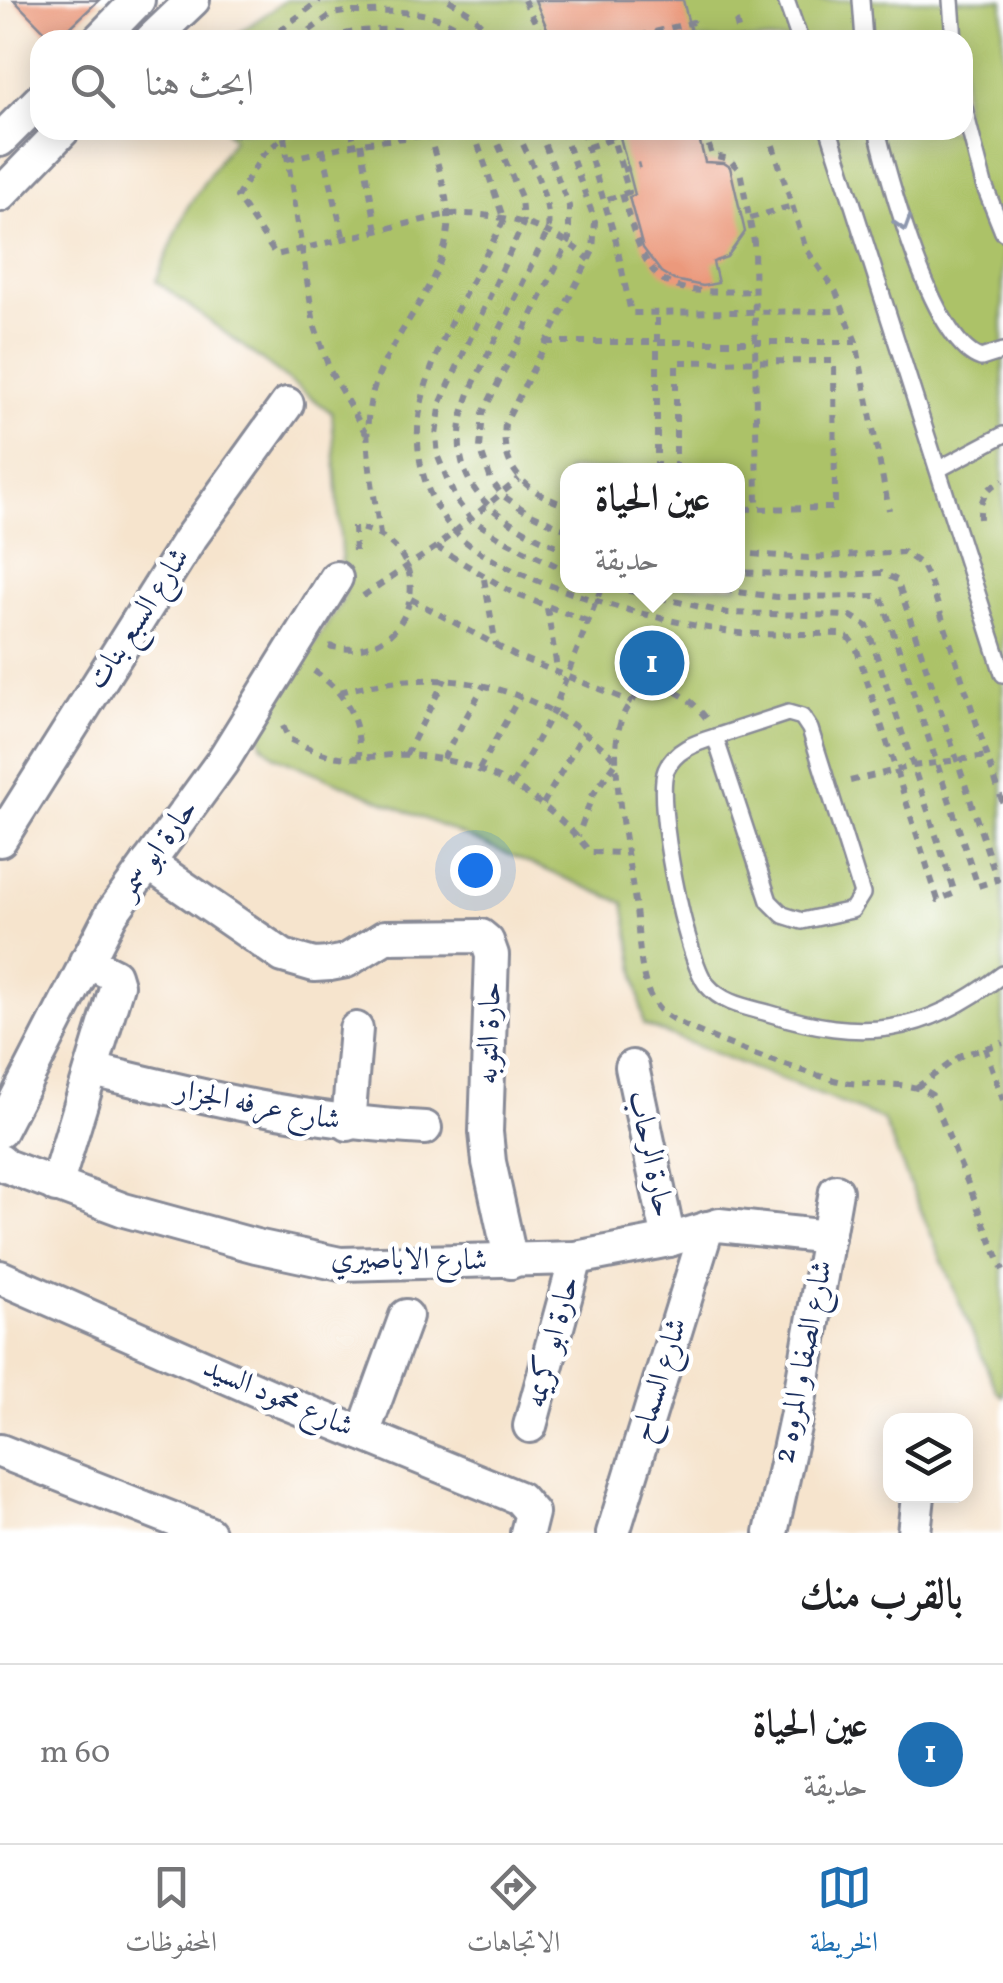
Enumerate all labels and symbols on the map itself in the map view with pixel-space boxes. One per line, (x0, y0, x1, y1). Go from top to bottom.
one-way arrow (891, 215, 912, 232)
street label: شارع السبع بنات (77, 540, 204, 701)
pin: 1 (620, 626, 684, 700)
street label: حارة ابو سمر (106, 791, 208, 910)
your location (450, 845, 501, 896)
street label: حارة التوبه (467, 981, 513, 1085)
street label: شارع عرفه الجزار (169, 1069, 344, 1145)
street label: حارة الرحاب (616, 1087, 684, 1221)
street label: شارع الاباصيري (330, 1238, 488, 1284)
street label: شارع الصفا و المروه 2 (764, 1257, 846, 1468)
street label: حارة ابو كريمه (515, 1271, 591, 1413)
street label: شارع السماح (621, 1313, 702, 1448)
street label: شارع محمود السيد (195, 1347, 360, 1450)

